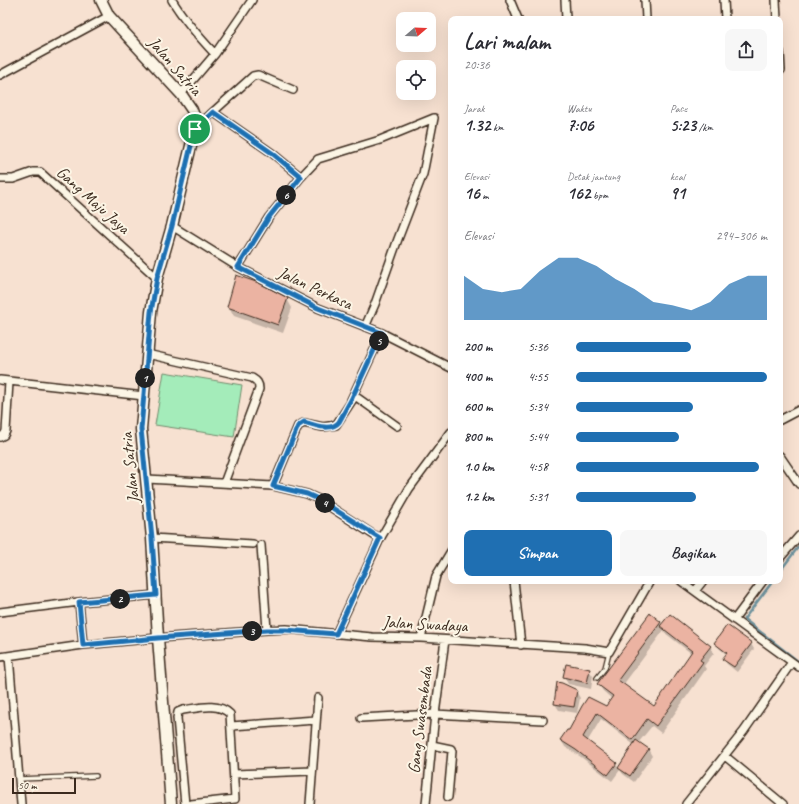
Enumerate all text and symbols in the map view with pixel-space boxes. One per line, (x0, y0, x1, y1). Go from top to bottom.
north arrow (396, 12, 436, 52)
map controls (396, 12, 436, 100)
text: Lari malam (464, 28, 550, 56)
button: share (725, 29, 767, 71)
street label: Jalan Satria (143, 32, 207, 101)
text: 20:36 (464, 57, 490, 73)
button: locate (396, 60, 436, 100)
text: Jarak (464, 101, 484, 115)
text: Waktu (567, 101, 591, 115)
text: Pace (670, 101, 687, 115)
pin (178, 112, 212, 146)
text: 1.32 (464, 115, 490, 136)
text: 7:06 (567, 115, 594, 136)
text: 5:23 (670, 115, 696, 136)
icon: arrive (184, 118, 206, 140)
text: km (490, 120, 504, 134)
text: /km (696, 120, 713, 134)
street label: Gang Maju Jaya (52, 162, 135, 239)
text: Elevasi (464, 169, 489, 183)
text: Detak jantung (567, 169, 620, 183)
text: kcal (670, 169, 685, 183)
text: 16 (464, 183, 480, 204)
text: 162 (567, 183, 590, 204)
text: 91 (670, 183, 685, 204)
pin: 6 (276, 185, 296, 205)
text: 6 (283, 188, 289, 202)
text: m (480, 188, 489, 202)
text: bpm (590, 188, 608, 202)
text: Elevasi (464, 228, 494, 244)
text: 294–306 m (716, 228, 767, 244)
street label: Jalan Perkasa (274, 261, 357, 315)
pin: 5 (369, 331, 389, 351)
text: 5 (377, 334, 381, 348)
text: 200 m (464, 339, 492, 355)
text: 5:36 (528, 339, 548, 355)
pin: 1 (135, 368, 155, 388)
text: 400 m (464, 369, 492, 385)
text: 4:55 (528, 369, 548, 385)
text: 1 (143, 371, 147, 385)
text: 600 m (464, 399, 492, 415)
text: 5:34 (528, 399, 548, 415)
text: 800 m (464, 429, 492, 445)
text: 5:44 (528, 429, 548, 445)
street label: Jalan Satria (116, 430, 144, 505)
text: 1.0 km (464, 459, 494, 475)
text: 4:58 (528, 459, 548, 475)
text: 1.2 km (464, 489, 494, 505)
text: 5:31 (528, 489, 548, 505)
pin: 4 (315, 493, 335, 513)
text: 4 (323, 496, 327, 510)
button: Simpan (464, 530, 612, 576)
button: Bagikan (620, 530, 767, 576)
pin: 2 (110, 589, 130, 609)
text: 2 (118, 592, 122, 606)
street label: Jalan Swadaya (381, 611, 469, 637)
pin: 3 (242, 621, 262, 641)
text: 3 (250, 624, 254, 638)
street label: Gang Swasembada (403, 664, 437, 775)
scale bar (12, 776, 76, 795)
text: 50 m (18, 778, 37, 792)

